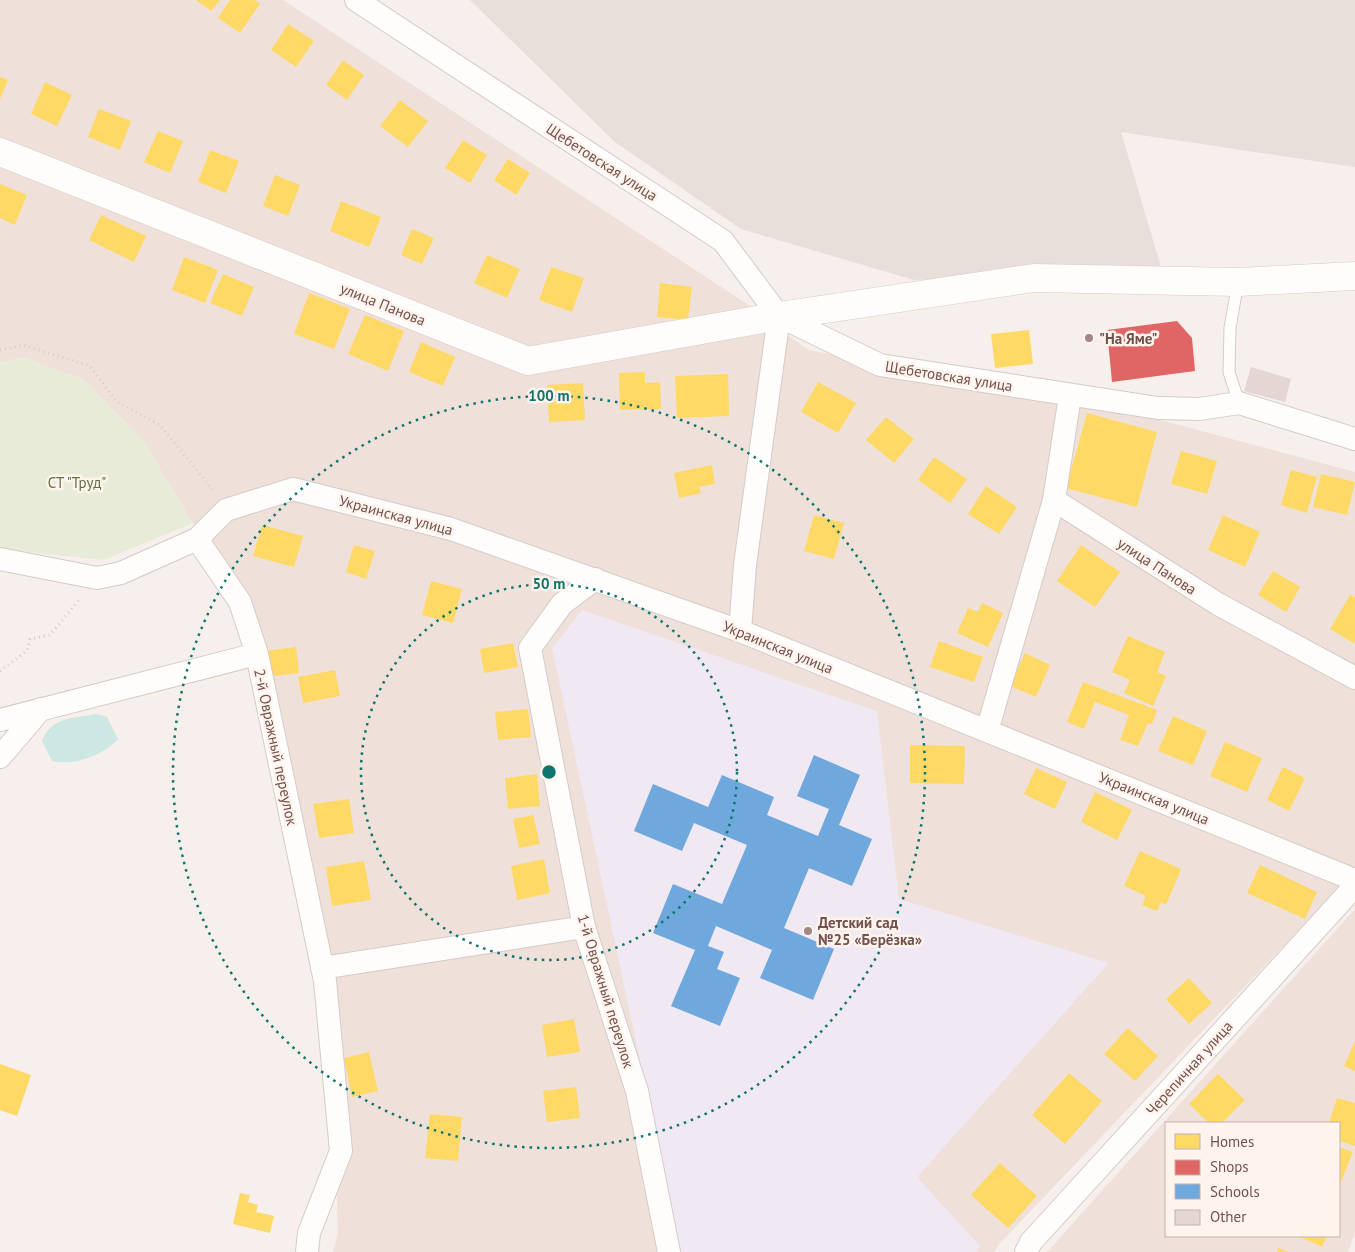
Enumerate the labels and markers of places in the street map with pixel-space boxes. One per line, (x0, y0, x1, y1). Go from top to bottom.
place label: "На Яме" (1099, 329, 1158, 348)
marker: "На Яме" (1083, 332, 1095, 344)
centre of rings (540, 763, 558, 781)
place label: Детский сад №25 «Берёзка» (818, 913, 922, 949)
marker: Детский сад №25 «Берёзка» (802, 925, 814, 937)

